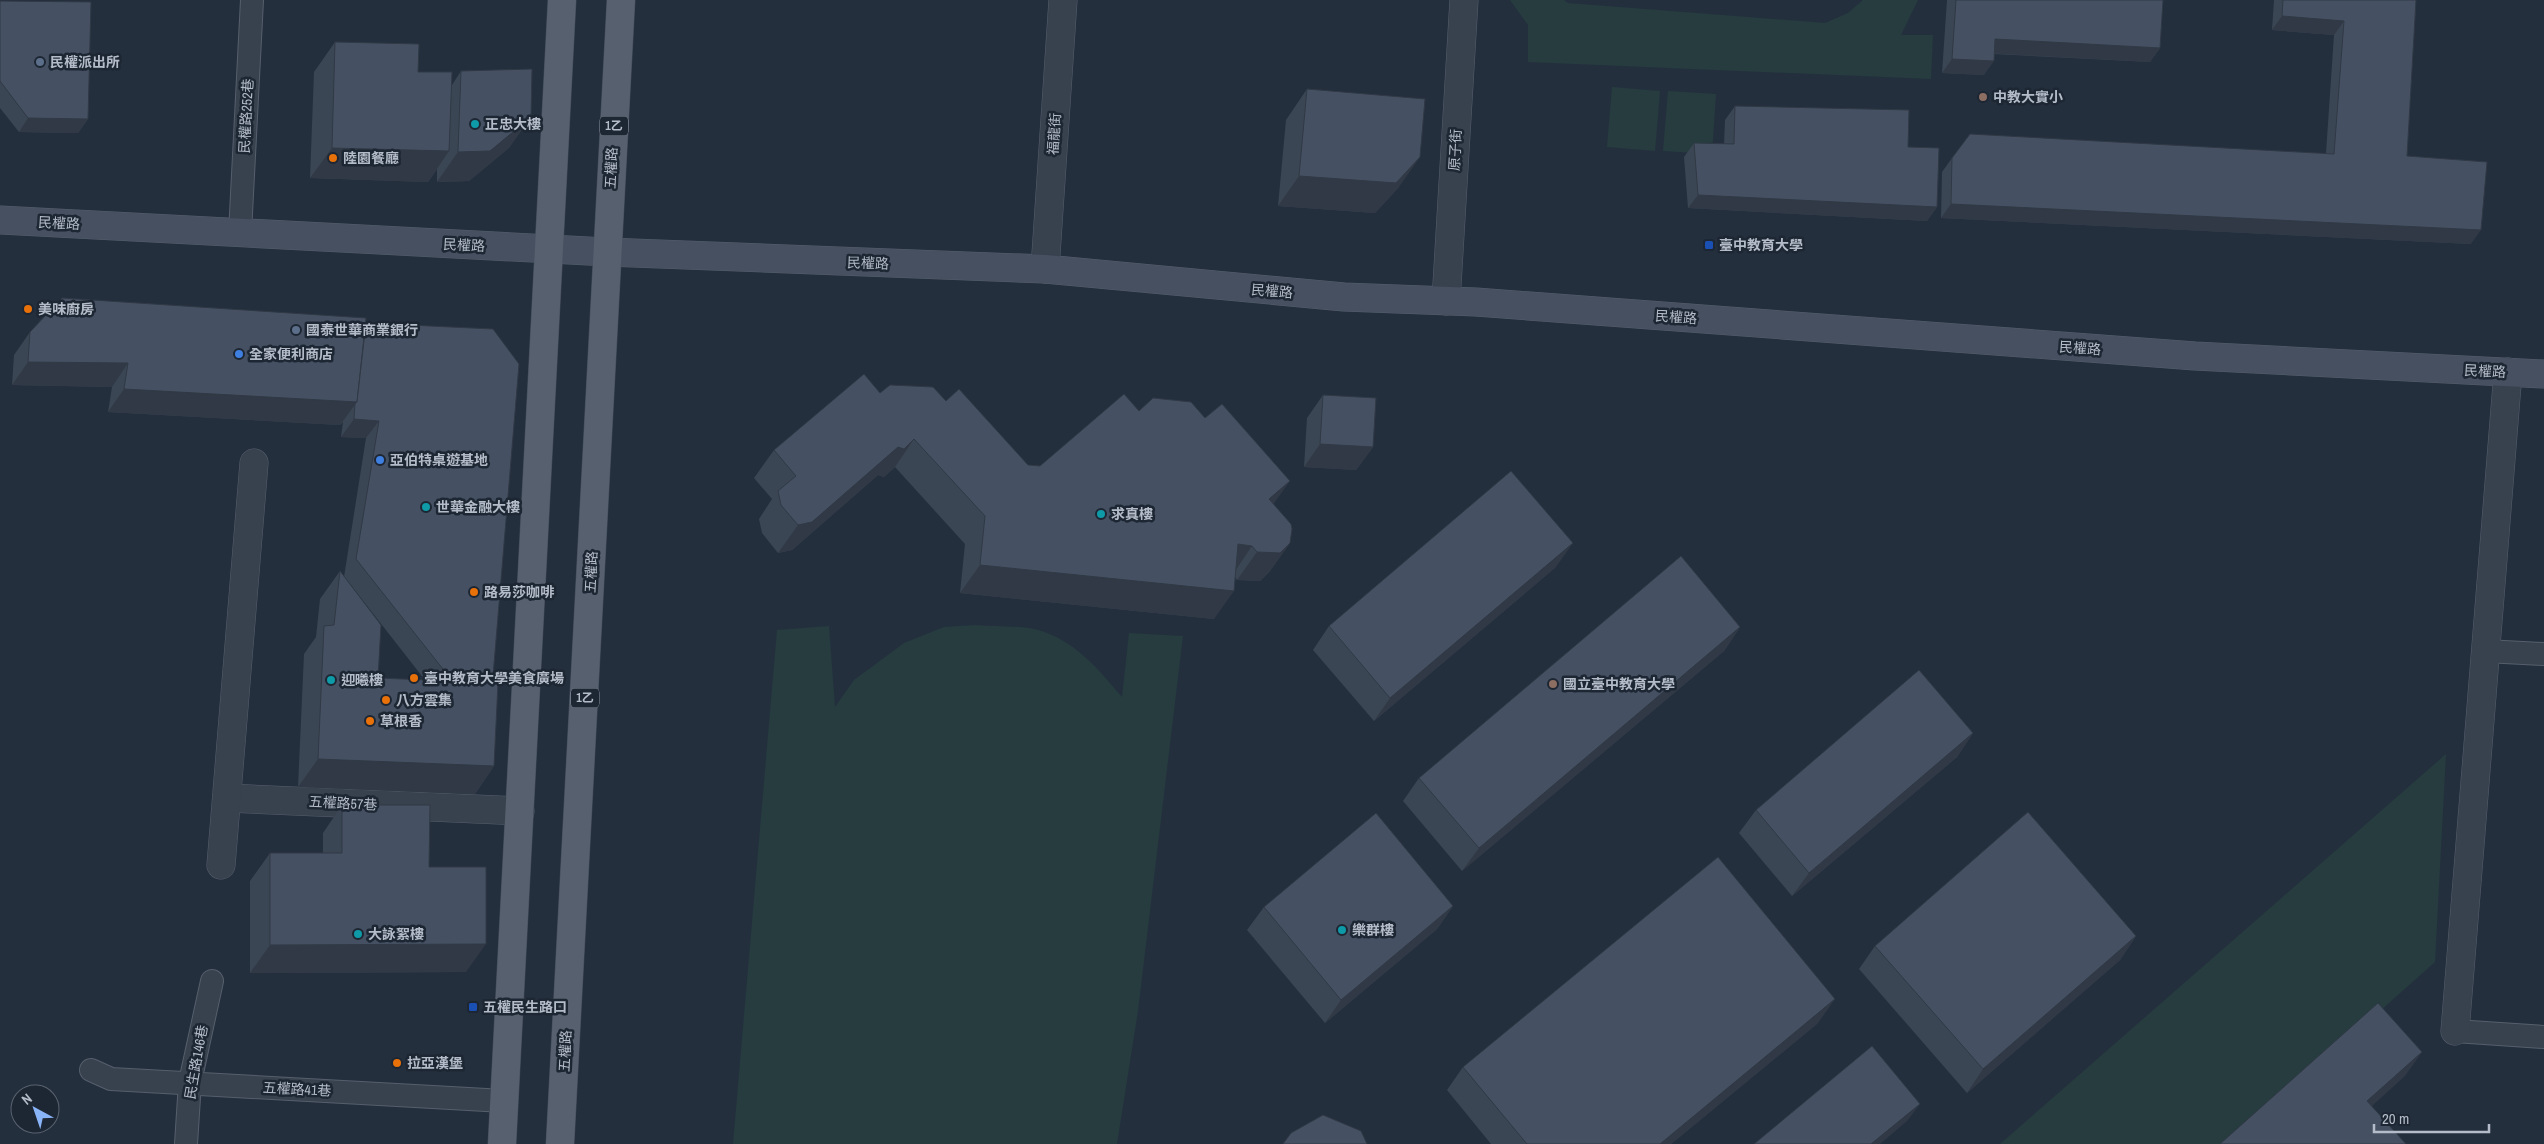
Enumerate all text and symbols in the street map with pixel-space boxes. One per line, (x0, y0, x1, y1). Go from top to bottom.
place label: 民權派出所 (50, 53, 120, 71)
marker: 民權派出所 (34, 56, 46, 68)
street label: 民權路252巷 (235, 78, 257, 154)
place label: 中教大實小 (1993, 88, 2063, 106)
marker: 中教大實小 (1977, 91, 1989, 103)
street label: 福龍街 (1044, 112, 1064, 156)
place label: 正忠大樓 (485, 115, 541, 133)
road number: 1乙 (600, 116, 628, 136)
marker: 正忠大樓 (469, 118, 481, 130)
street label: 原子街 (1445, 129, 1465, 171)
street label: 五權路 (601, 147, 621, 189)
place label: 陸園餐廳 (343, 149, 399, 167)
marker: 陸園餐廳 (327, 152, 339, 164)
street label: 民權路 (38, 213, 80, 233)
street label: 民權路 (443, 235, 485, 255)
place label: 臺中教育大學 (1719, 236, 1803, 254)
marker: 臺中教育大學 (1703, 239, 1715, 251)
street label: 民權路 (847, 253, 889, 273)
street label: 民權路 (1250, 280, 1294, 302)
place label: 美味廚房 (38, 300, 94, 318)
marker: 美味廚房 (22, 303, 34, 315)
street label: 民權路 (1654, 307, 1698, 327)
place label: 國泰世華商業銀行 (306, 321, 418, 339)
marker: 國泰世華商業銀行 (290, 324, 302, 336)
street label: 民權路 (2058, 338, 2102, 358)
place label: 全家便利商店 (249, 345, 333, 363)
marker: 全家便利商店 (233, 348, 245, 360)
street label: 民權路 (2464, 361, 2506, 381)
place label: 亞伯特桌遊基地 (390, 451, 488, 469)
marker: 亞伯特桌遊基地 (374, 454, 386, 466)
place label: 世華金融大樓 (436, 498, 520, 516)
marker: 世華金融大樓 (420, 501, 432, 513)
place label: 求真樓 (1111, 505, 1153, 523)
marker: 求真樓 (1095, 508, 1107, 520)
street label: 五權路 (581, 551, 601, 593)
place label: 路易莎咖啡 (484, 583, 555, 601)
marker: 路易莎咖啡 (468, 586, 480, 598)
place label: 臺中教育大學美食廣場 (424, 669, 564, 687)
place label: 迎曦樓 (341, 671, 383, 689)
marker: 臺中教育大學美食廣場 (408, 672, 420, 684)
marker: 迎曦樓 (325, 674, 337, 686)
place label: 國立臺中教育大學 (1563, 675, 1675, 693)
marker: 國立臺中教育大學 (1547, 678, 1559, 690)
road number: 1乙 (571, 688, 599, 708)
place label: 八方雲集 (396, 691, 452, 709)
marker: 八方雲集 (380, 694, 392, 706)
place label: 草根香 (380, 712, 422, 730)
marker: 草根香 (364, 715, 376, 727)
street label: 五權路57巷 (308, 792, 378, 814)
place label: 樂群樓 (1352, 921, 1394, 939)
marker: 樂群樓 (1336, 924, 1348, 936)
place label: 大詠絮樓 (368, 925, 424, 943)
marker: 大詠絮樓 (352, 928, 364, 940)
place label: 五權民生路口 (483, 998, 567, 1016)
marker: 五權民生路口 (467, 1001, 479, 1013)
street label: 民生路146巷 (181, 1023, 211, 1101)
street label: 五權路 (555, 1030, 575, 1072)
place label: 拉亞漢堡 (407, 1054, 463, 1072)
marker: 拉亞漢堡 (391, 1057, 403, 1069)
street label: 五權路41巷 (262, 1078, 332, 1100)
north arrow (10, 1084, 60, 1134)
text: N (18, 1089, 36, 1109)
scale bar (2374, 1102, 2489, 1134)
text: 20 m (2382, 1108, 2409, 1129)

